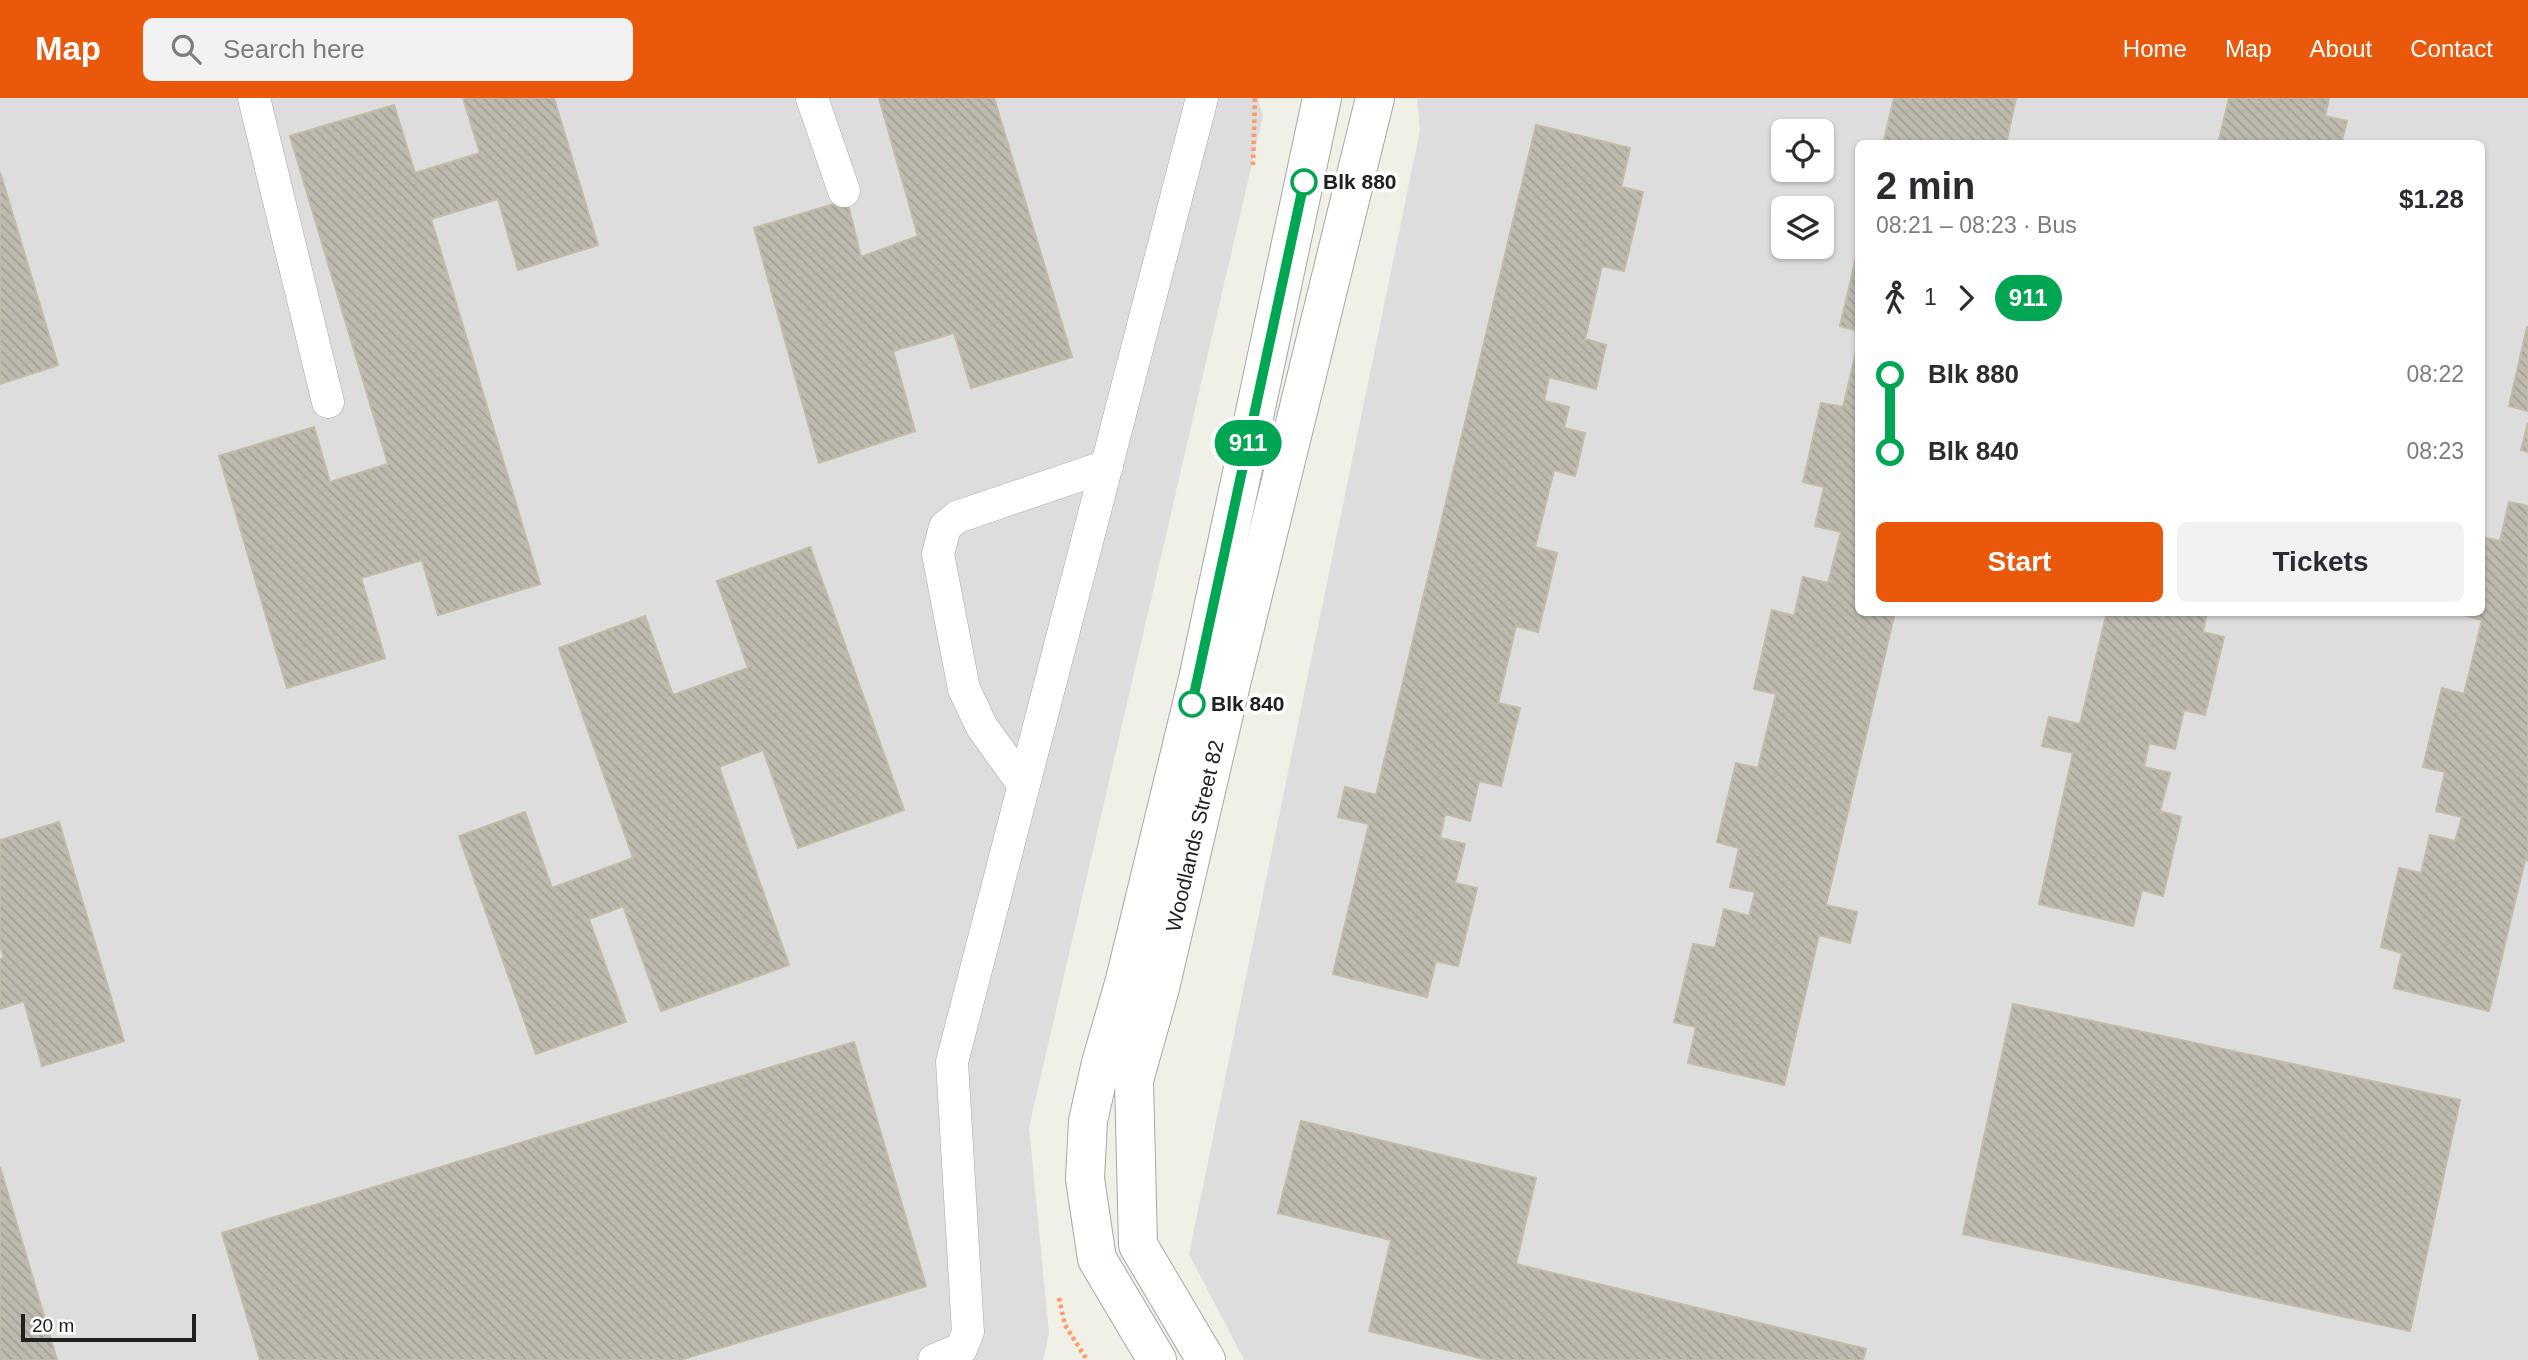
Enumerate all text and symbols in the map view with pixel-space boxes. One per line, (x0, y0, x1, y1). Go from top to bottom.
search box (143, 18, 633, 81)
text: Map (35, 30, 101, 67)
icon: search (167, 30, 205, 68)
text: Search here (223, 34, 365, 64)
text: Home (2123, 35, 2187, 62)
text: Map (2225, 35, 2272, 62)
text: About (2310, 35, 2372, 62)
text: Contact (2410, 35, 2493, 62)
map controls (1771, 119, 1834, 259)
button: locate (1771, 119, 1834, 182)
text: 2 min (1876, 165, 1975, 207)
marker: Blk 880 (1291, 169, 1317, 195)
place label: Blk 880 (1323, 170, 1397, 193)
text: $1.28 (2399, 184, 2464, 214)
button: layers (1771, 196, 1834, 259)
text: 08:21 – 08:23 · Bus (1876, 212, 2077, 238)
icon: walk (1876, 279, 1914, 317)
icon: forward (1947, 279, 1985, 317)
text: 1 (1924, 284, 1937, 310)
text: 911 (2009, 284, 2048, 311)
text: Blk 880 (1928, 359, 2019, 389)
text: 08:22 (2406, 361, 2464, 387)
line badge: 911 (1208, 420, 1288, 466)
text: 911 (1229, 429, 1267, 456)
text: Blk 840 (1928, 436, 2019, 466)
text: 08:23 (2406, 438, 2464, 464)
button: Start (1876, 522, 2163, 602)
button: Tickets (2177, 522, 2464, 602)
marker: Blk 840 (1179, 691, 1205, 717)
place label: Blk 840 (1211, 692, 1285, 715)
street label: Woodlands Street 82 (1161, 738, 1228, 934)
scale bar (21, 1311, 196, 1343)
text: 20 m (32, 1315, 74, 1336)

